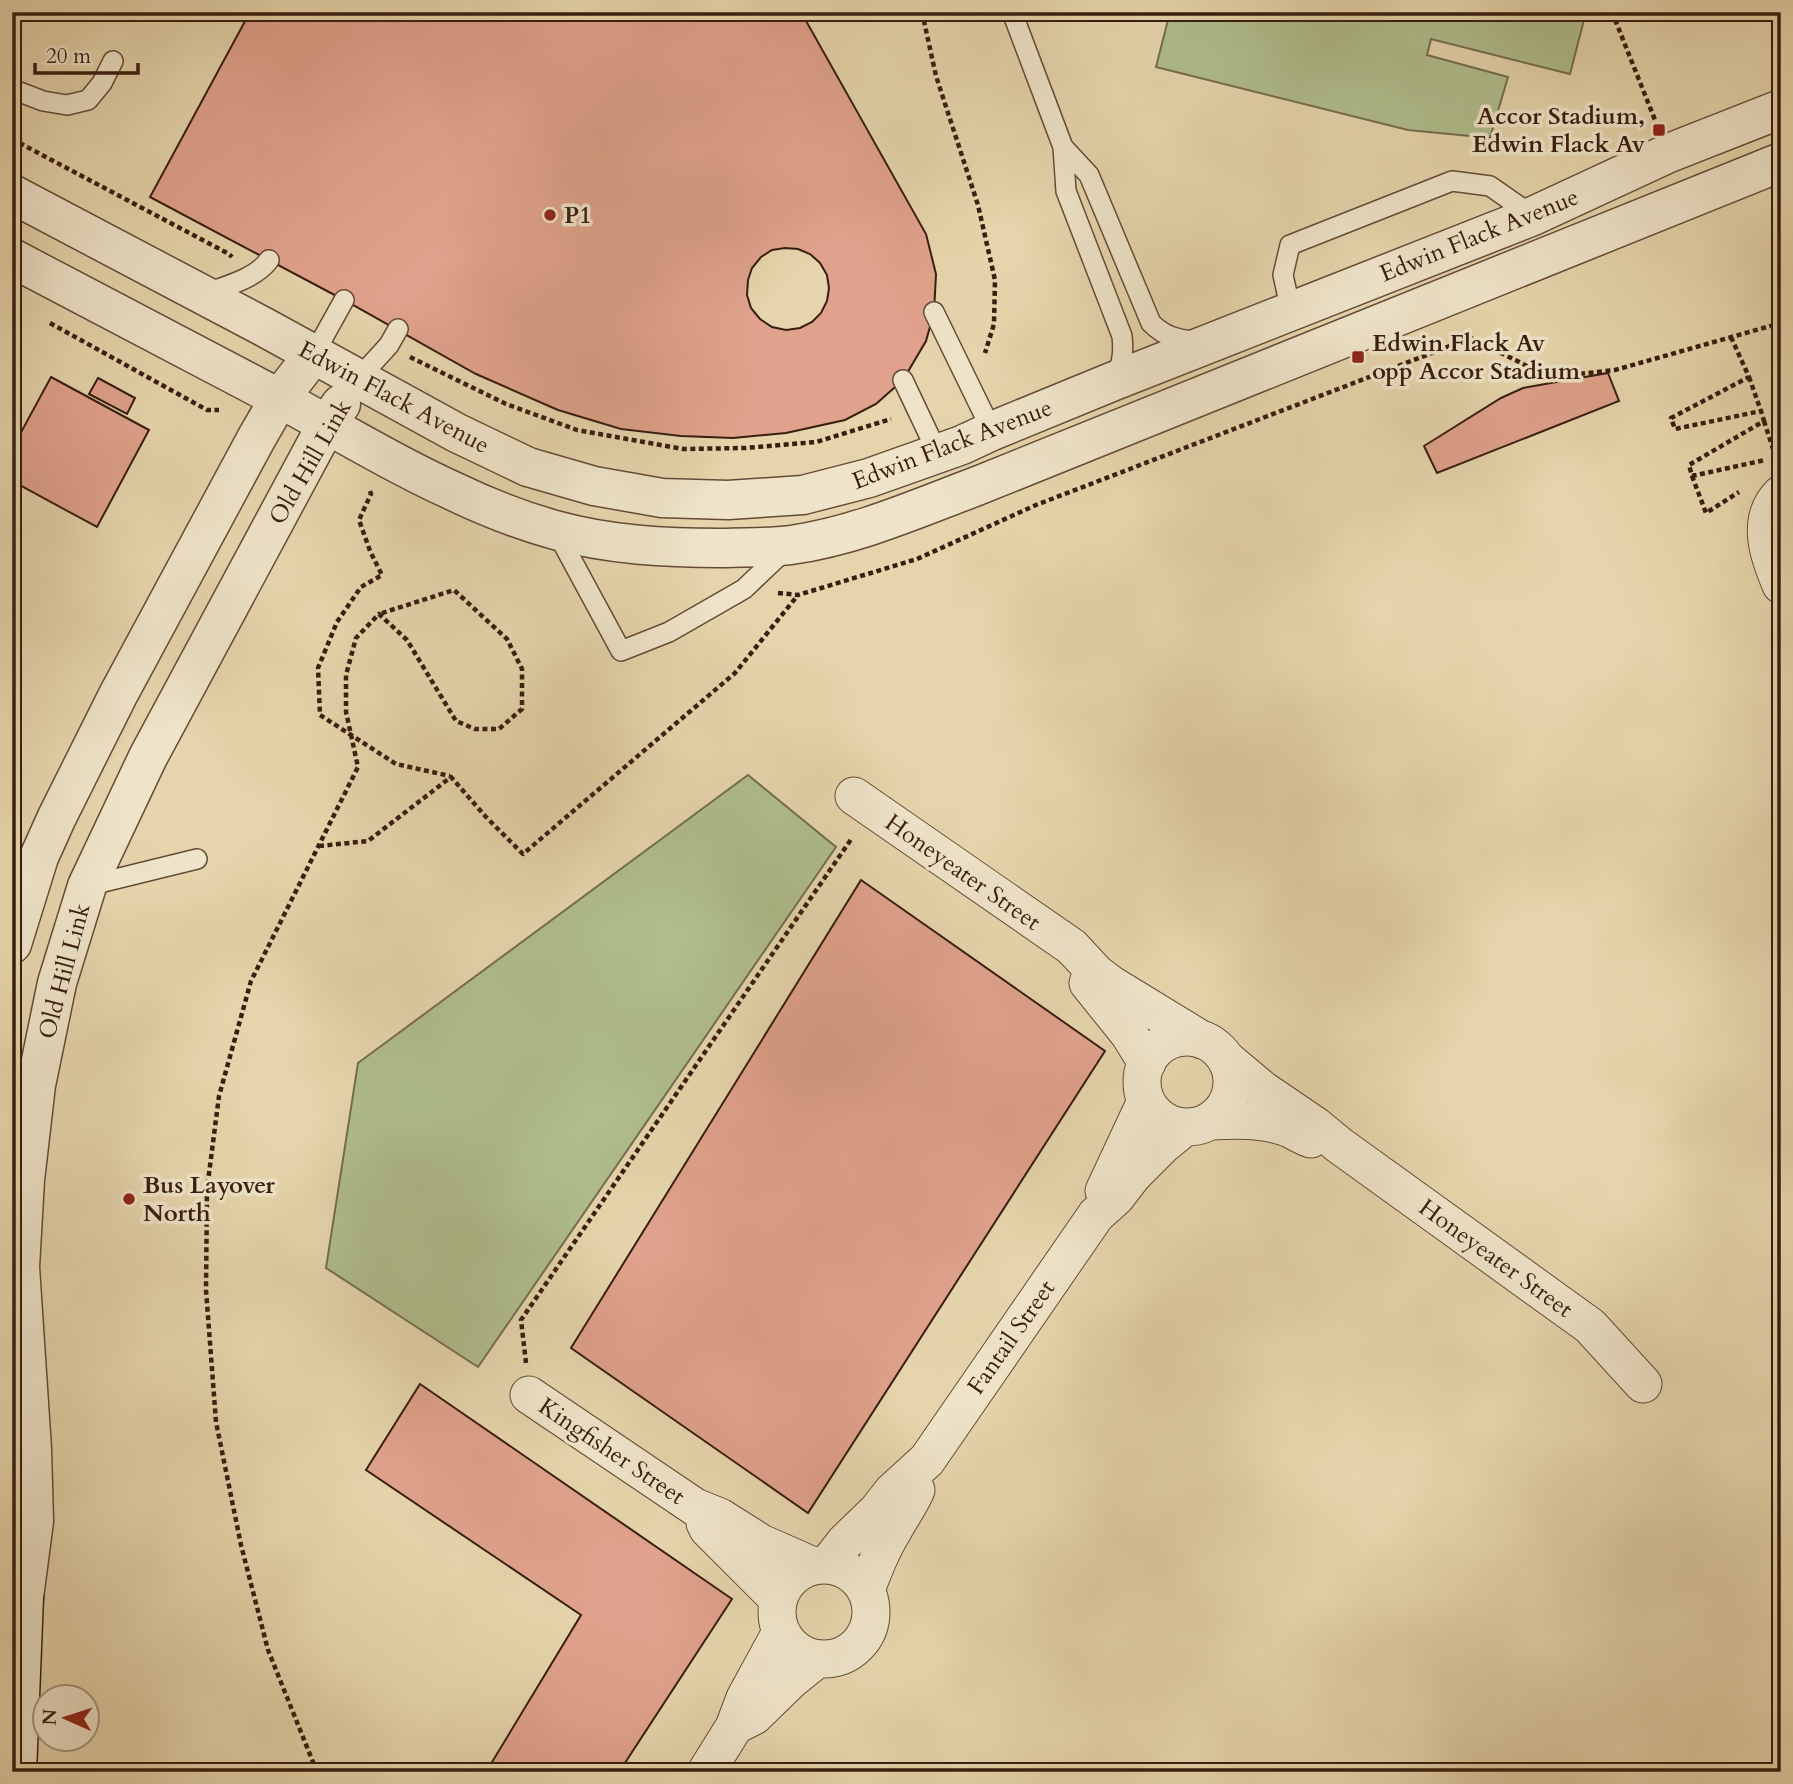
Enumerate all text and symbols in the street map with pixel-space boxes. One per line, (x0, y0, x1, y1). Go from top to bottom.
scale bar (35, 32, 138, 76)
text: 20 m (46, 42, 91, 71)
place label: Accor Stadium, Edwin Flack Av (1472, 100, 1646, 161)
marker: Accor Stadium, Edwin Flack Av (1651, 122, 1667, 138)
street label: Edwin Flack Avenue (1375, 180, 1584, 290)
place label: P1 (564, 199, 592, 232)
marker: P1 (542, 207, 558, 223)
place label: Edwin Flack Av opp Accor Stadium (1372, 327, 1581, 388)
street label: Edwin Flack Avenue (292, 333, 495, 462)
marker: Edwin Flack Av opp Accor Stadium (1350, 349, 1366, 365)
street label: Edwin Flack Avenue (847, 391, 1057, 498)
street label: Old Hill Link (261, 394, 360, 531)
street label: Honeyeater Street (878, 806, 1047, 939)
street label: Old Hill Link (31, 899, 98, 1043)
place label: Bus Layover North (143, 1169, 275, 1230)
marker: Bus Layover North (121, 1191, 137, 1207)
street label: Honeyeater Street (1412, 1191, 1580, 1326)
street label: Fantail Street (960, 1273, 1063, 1401)
street label: Kingfisher Street (532, 1390, 692, 1513)
north arrow (32, 1682, 102, 1752)
text: N (37, 1708, 63, 1726)

